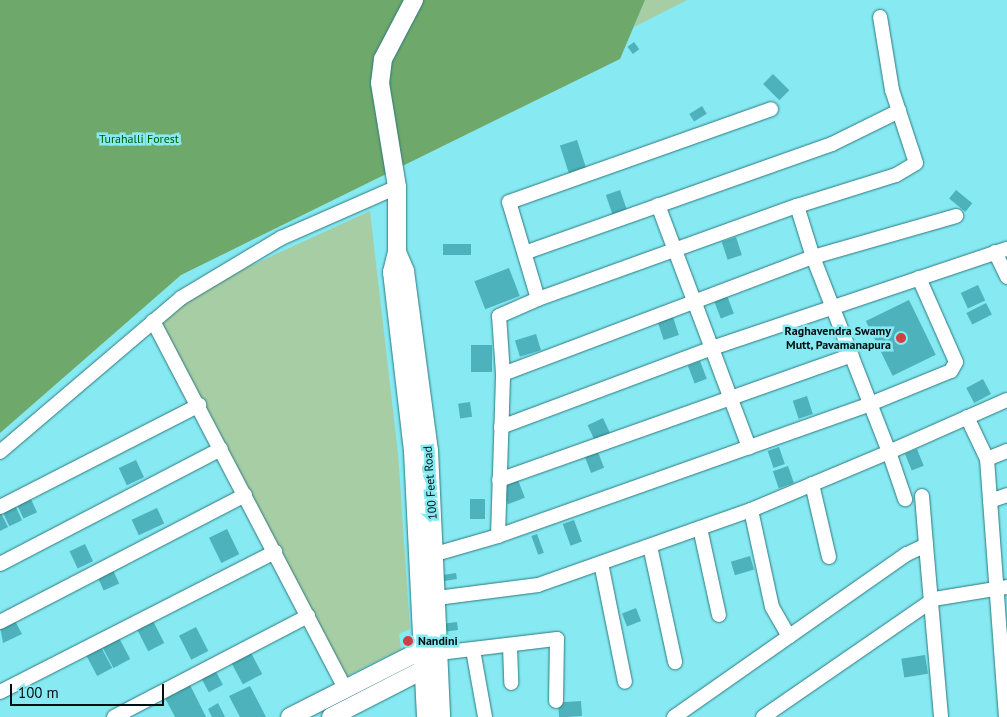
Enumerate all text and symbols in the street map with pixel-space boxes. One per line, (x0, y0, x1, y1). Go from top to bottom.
park label: Turahalli Forest (99, 132, 179, 146)
place label: Raghavendra Swamy Mutt, Pavamanapura (785, 324, 891, 352)
marker: Raghavendra Swamy Mutt, Pavamanapura (895, 332, 907, 344)
street label: 100 Feet Road (420, 446, 440, 520)
place label: Nandini (418, 634, 458, 648)
marker: Nandini (402, 635, 414, 647)
scale bar (12, 674, 166, 706)
text: 100 m (18, 683, 59, 702)

